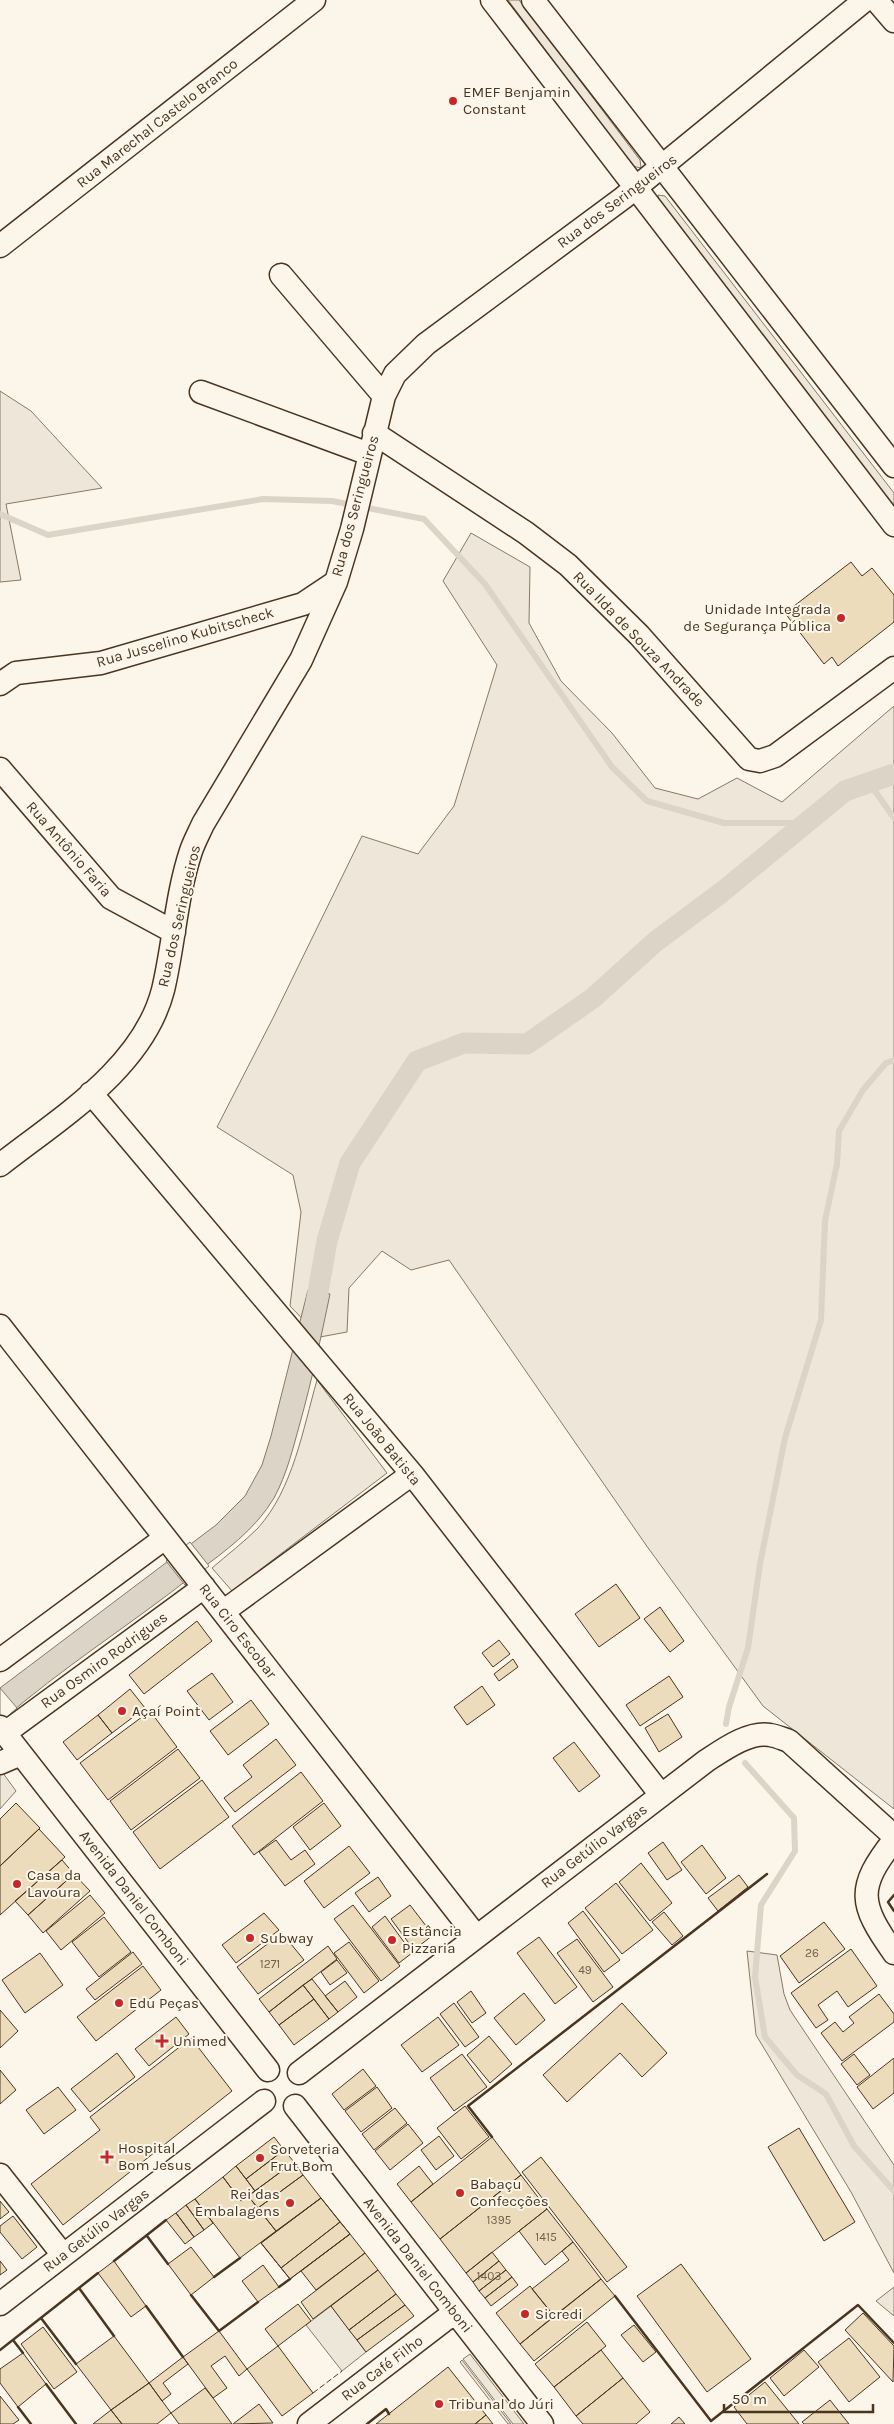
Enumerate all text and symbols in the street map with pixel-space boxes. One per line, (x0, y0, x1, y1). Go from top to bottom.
street label: Rua Marechal Castelo Branco (73, 54, 241, 192)
place label: EMEF Benjamin Constant (463, 83, 571, 118)
marker: EMEF Benjamin Constant (447, 95, 459, 107)
street label: Rua dos Seringueiros (553, 150, 681, 252)
street label: Rua dos Seringueiros (327, 433, 383, 579)
street label: Rua Ilda de Souza Andrade (569, 567, 709, 711)
place label: Unidade Integrada de Segurança Pública (683, 600, 831, 635)
street label: Rua Juscelino Kubitscheck (94, 603, 276, 671)
marker: Unidade Integrada de Segurança Pública (835, 612, 847, 624)
street label: Rua Antônio Faria (23, 798, 115, 900)
street label: Rua dos Seringueiros (154, 843, 204, 989)
street label: Rua João Batista (339, 1389, 425, 1489)
street label: Rua Ciro Escobar (195, 1580, 281, 1683)
street label: Rua Osmiro Rodrigues (37, 1608, 171, 1712)
place label: Açaí Point (132, 1702, 201, 1720)
marker: Açaí Point (116, 1705, 128, 1717)
street label: Rua Getúlio Vargas (537, 1800, 651, 1892)
street label: Avenida Daniel Comboni (76, 1827, 192, 1969)
place label: Casa da Lavoura (27, 1866, 81, 1901)
marker: Casa da Lavoura (11, 1878, 23, 1890)
place label: Estância Pizzaria (402, 1922, 462, 1957)
place label: Subway (260, 1929, 313, 1947)
marker: Subway (244, 1932, 256, 1944)
marker: Estância Pizzaria (386, 1934, 398, 1946)
house number: 26 (805, 1946, 819, 1960)
house number: 1271 (260, 1957, 280, 1971)
house number: 49 (578, 1963, 592, 1977)
place label: Edu Peças (129, 1994, 199, 2012)
marker: Edu Peças (113, 1997, 125, 2009)
place label: Unimed (173, 2032, 227, 2050)
marker: Unimed (155, 2034, 169, 2048)
place label: Hospital Bom Jesus (118, 2139, 192, 2174)
place label: Sorveteria Frut Bom (270, 2140, 339, 2175)
marker: Hospital Bom Jesus (100, 2150, 114, 2164)
marker: Sorveteria Frut Bom (254, 2152, 266, 2164)
place label: Babaçu Confecções (470, 2175, 549, 2210)
street label: Rua Getúlio Vargas (39, 2184, 153, 2276)
place label: Rei das Embalagens (195, 2185, 280, 2220)
marker: Babaçu Confecções (454, 2187, 466, 2199)
street label: Avenida Daniel Comboni (360, 2194, 476, 2336)
marker: Rei das Embalagens (284, 2197, 296, 2209)
house number: 1395 (487, 2213, 512, 2227)
house number: 1415 (535, 2230, 557, 2244)
house number: 1403 (477, 2269, 501, 2283)
place label: Sicredi (535, 2305, 583, 2323)
marker: Sicredi (519, 2308, 531, 2320)
street label: Rua Café Filho (338, 2331, 426, 2405)
scale bar (724, 2382, 873, 2414)
text: 50 m (732, 2390, 767, 2408)
place label: Tribunal do Júri (449, 2395, 554, 2413)
marker: Tribunal do Júri (433, 2398, 445, 2410)

